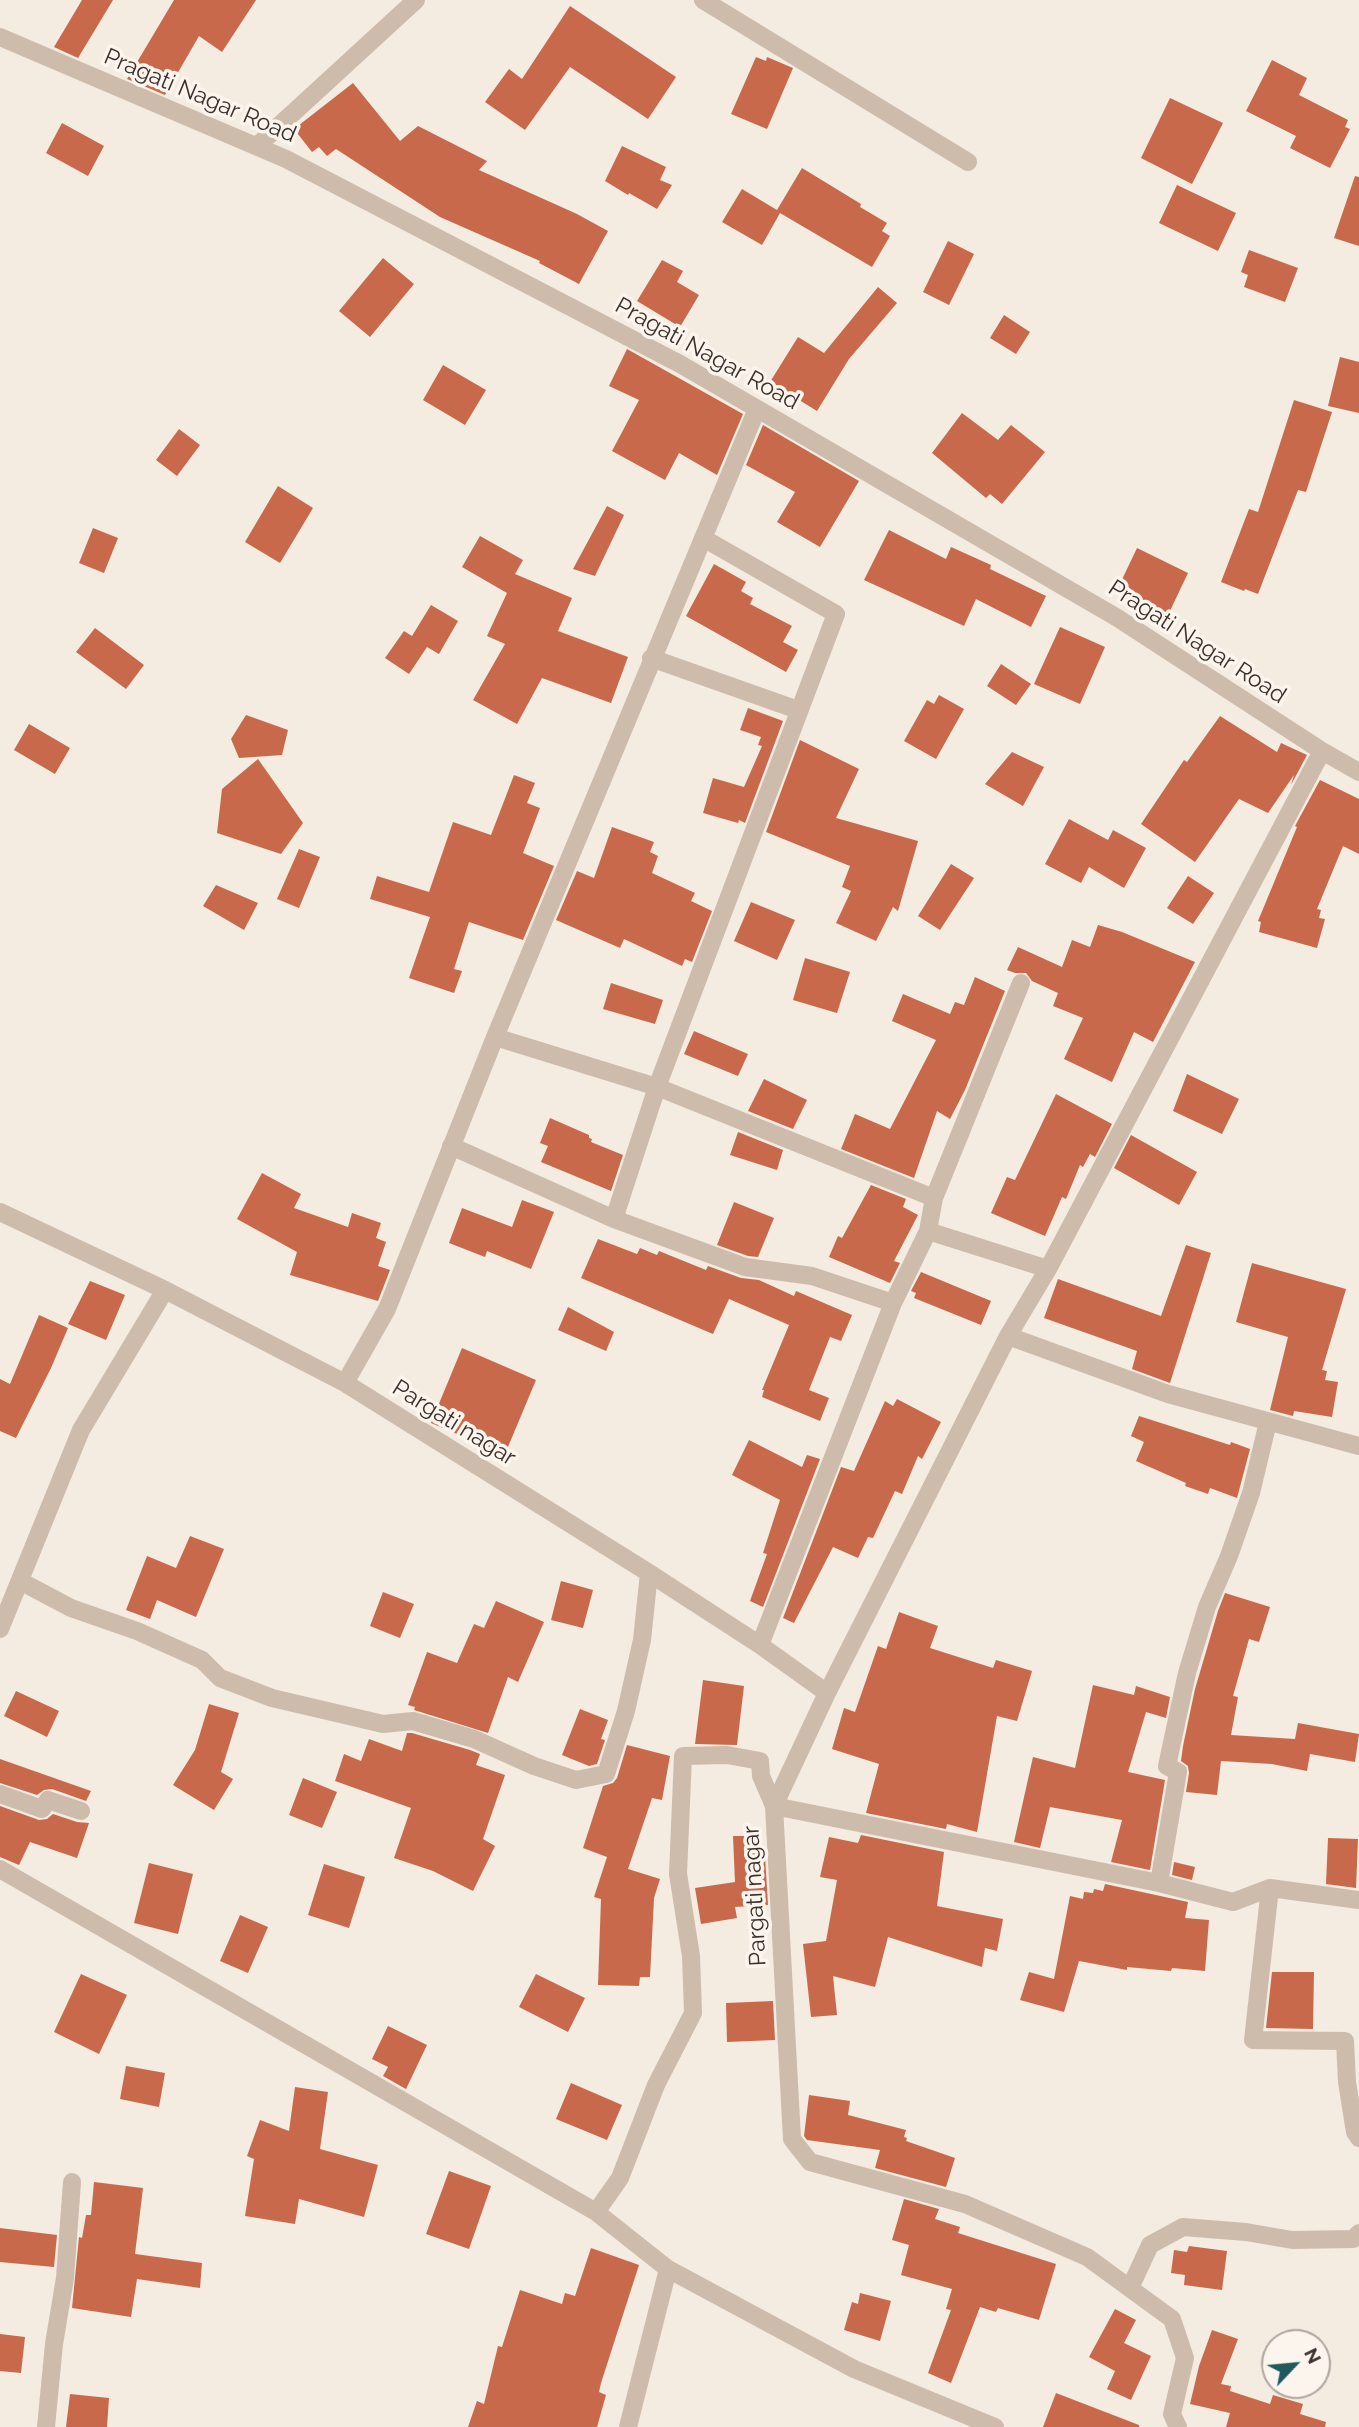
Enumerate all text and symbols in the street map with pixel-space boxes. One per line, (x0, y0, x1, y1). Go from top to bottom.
street label: Pragati Nagar Road (100, 43, 300, 149)
street label: Pragati Nagar Road (610, 292, 804, 416)
street label: Pragati Nagar Road (1103, 574, 1291, 710)
street label: Pargati nagar (387, 1374, 521, 1472)
street label: Pargati nagar (738, 1825, 772, 1967)
north arrow (1261, 2329, 1331, 2399)
text: N (1300, 2344, 1326, 2367)

